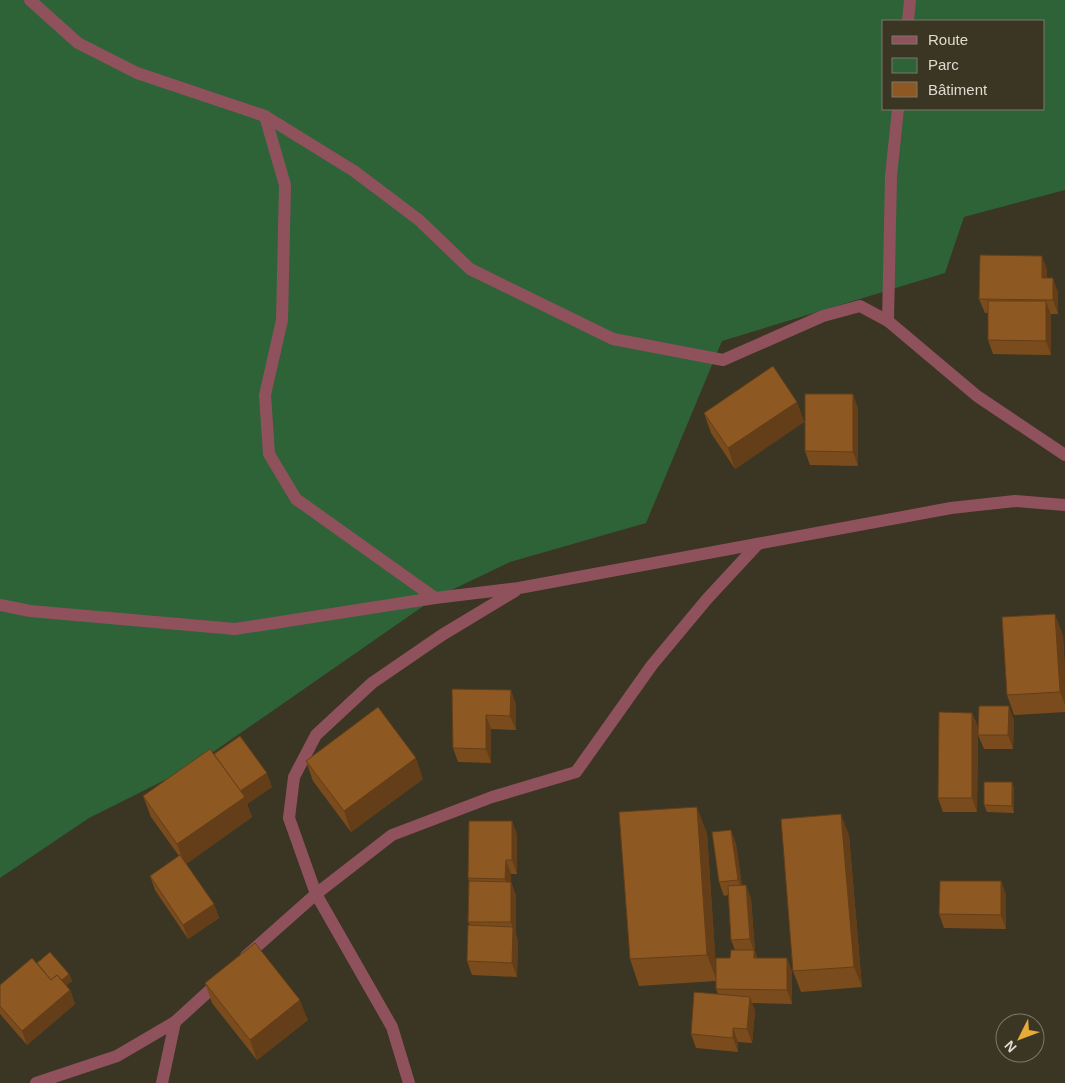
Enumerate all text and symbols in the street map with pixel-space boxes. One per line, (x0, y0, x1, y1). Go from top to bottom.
legend (882, 20, 1045, 110)
text: Route (928, 31, 968, 48)
text: Parc (928, 56, 959, 73)
text: Bâtiment (928, 81, 988, 98)
north arrow (995, 1013, 1045, 1063)
text: N (1001, 1038, 1020, 1056)

